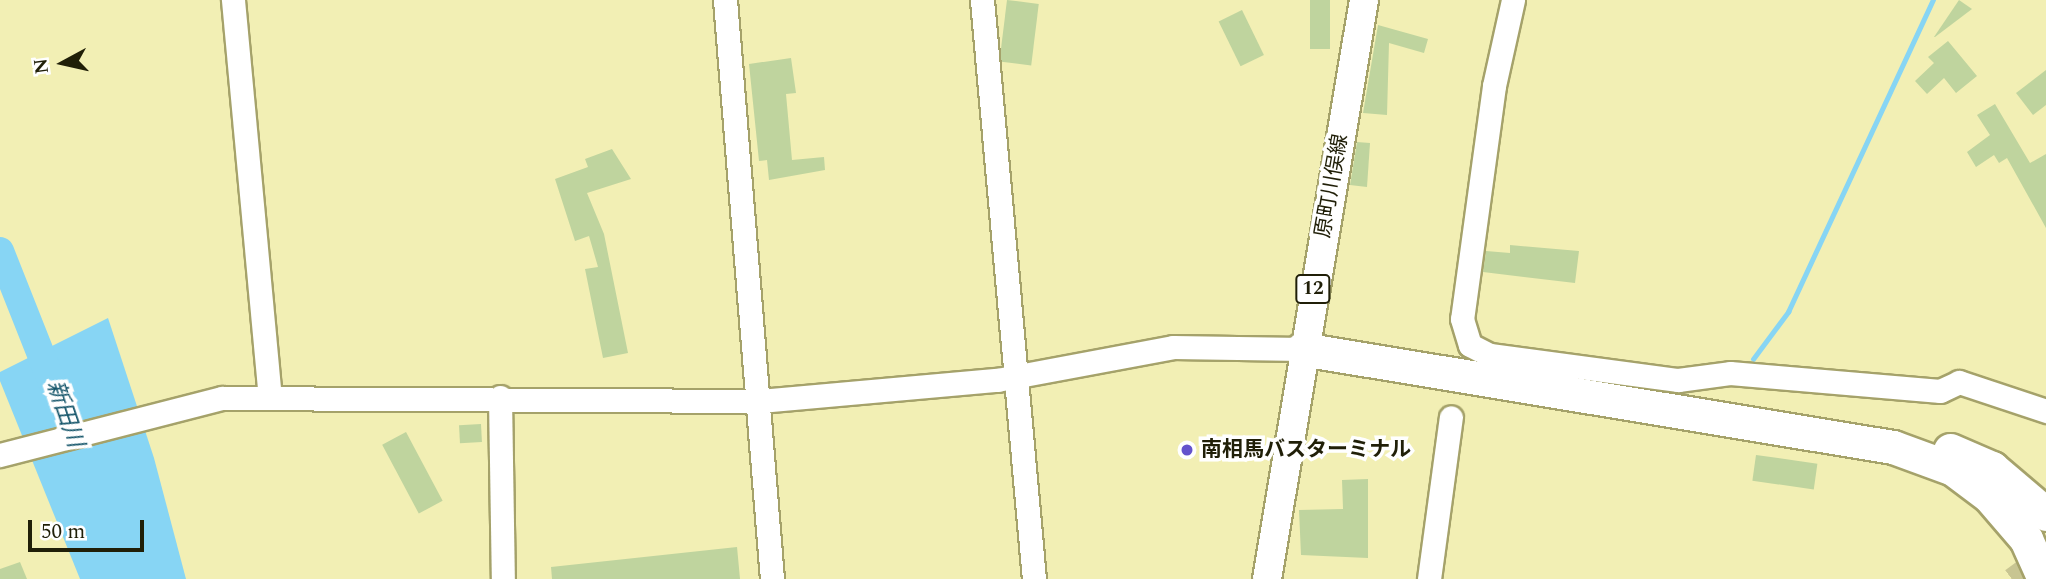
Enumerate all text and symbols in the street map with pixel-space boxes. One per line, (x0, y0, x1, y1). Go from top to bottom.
north arrow (28, 28, 98, 98)
text: N (26, 56, 57, 76)
street label: 原町川俣線 (1310, 132, 1354, 240)
road number: 12 (1294, 274, 1332, 304)
water label: 新田川 (40, 377, 88, 451)
place label: 南相馬バスターミナル (1201, 437, 1411, 463)
marker: 南相馬バスターミナル (1179, 442, 1195, 458)
scale bar (32, 505, 147, 550)
text: 50 m (41, 516, 85, 548)

